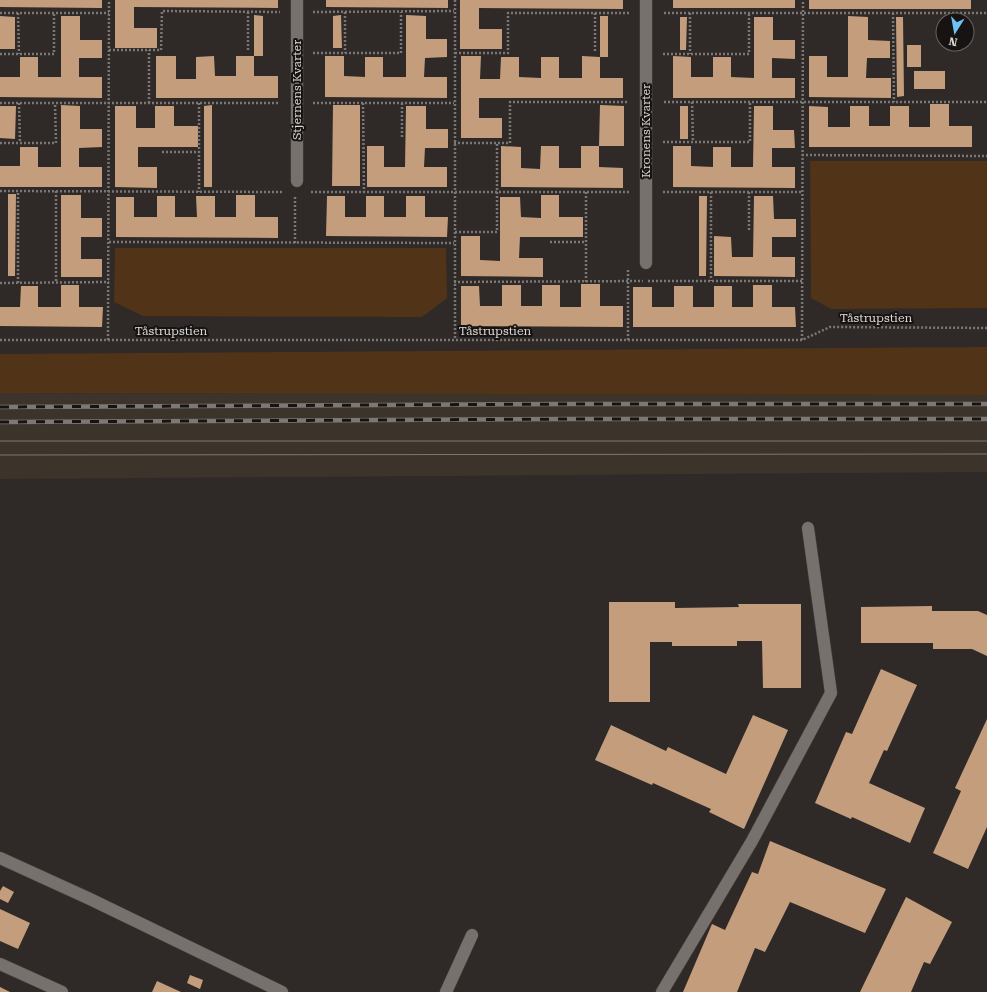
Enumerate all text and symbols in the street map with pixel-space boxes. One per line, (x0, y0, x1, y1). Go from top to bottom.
north arrow (935, 12, 975, 52)
text: N (947, 34, 959, 49)
street label: Stjernens Kvarter (290, 40, 304, 140)
street label: Kronens Kvarter (639, 84, 653, 178)
street label: Tåstrupstien (840, 311, 913, 325)
street label: Tåstrupstien (135, 324, 208, 338)
street label: Tåstrupstien (459, 324, 532, 338)

